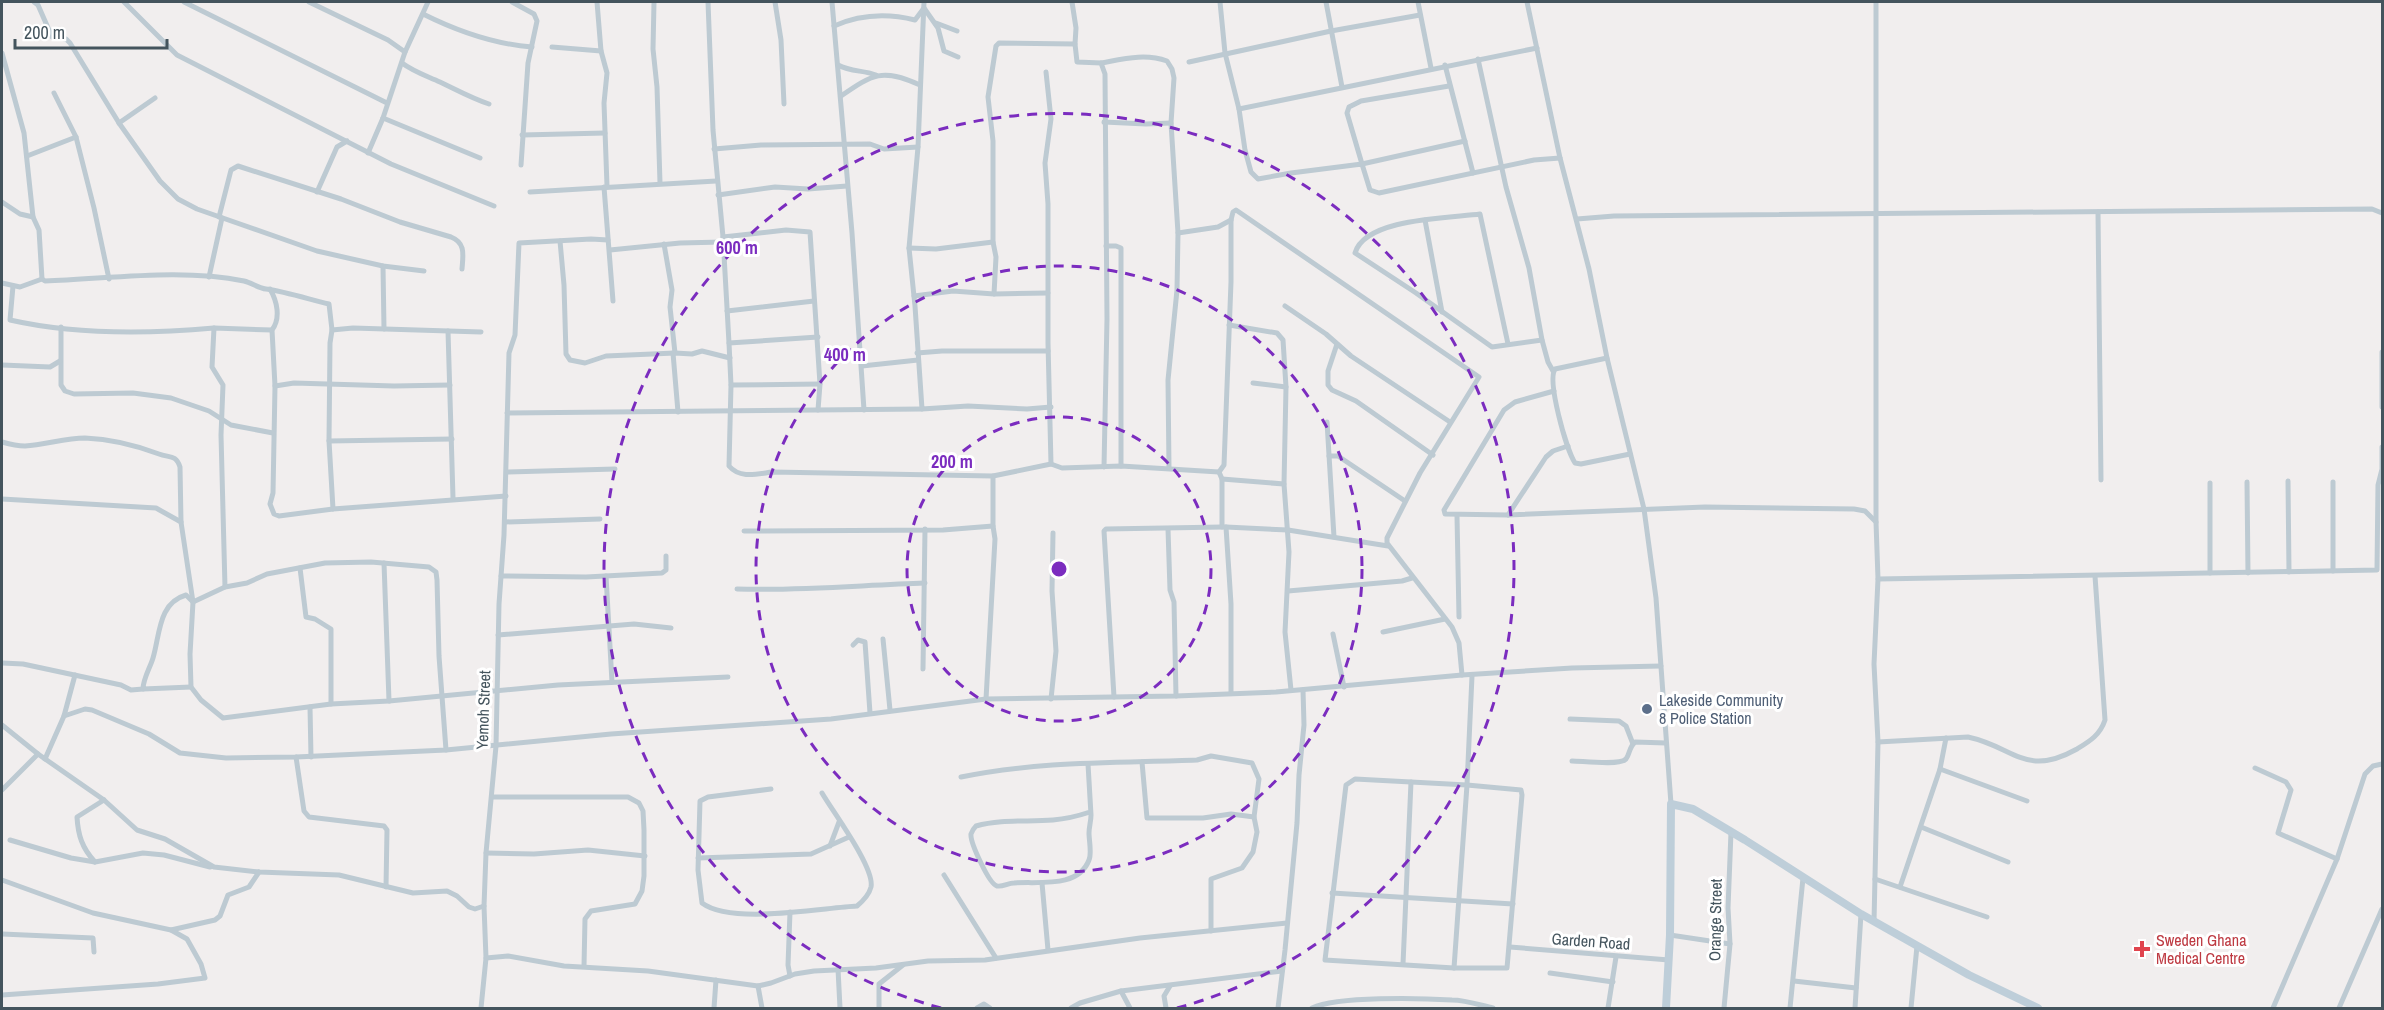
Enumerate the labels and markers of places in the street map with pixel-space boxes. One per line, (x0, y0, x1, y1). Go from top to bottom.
centre of rings (1049, 559, 1069, 579)
place label: Lakeside Community 8 Police Station (1659, 689, 1783, 729)
marker: Lakeside Community 8 Police Station (1640, 702, 1654, 716)
place label: Sweden Ghana Medical Centre (2156, 929, 2247, 969)
marker: Sweden Ghana Medical Centre (2133, 940, 2151, 958)

